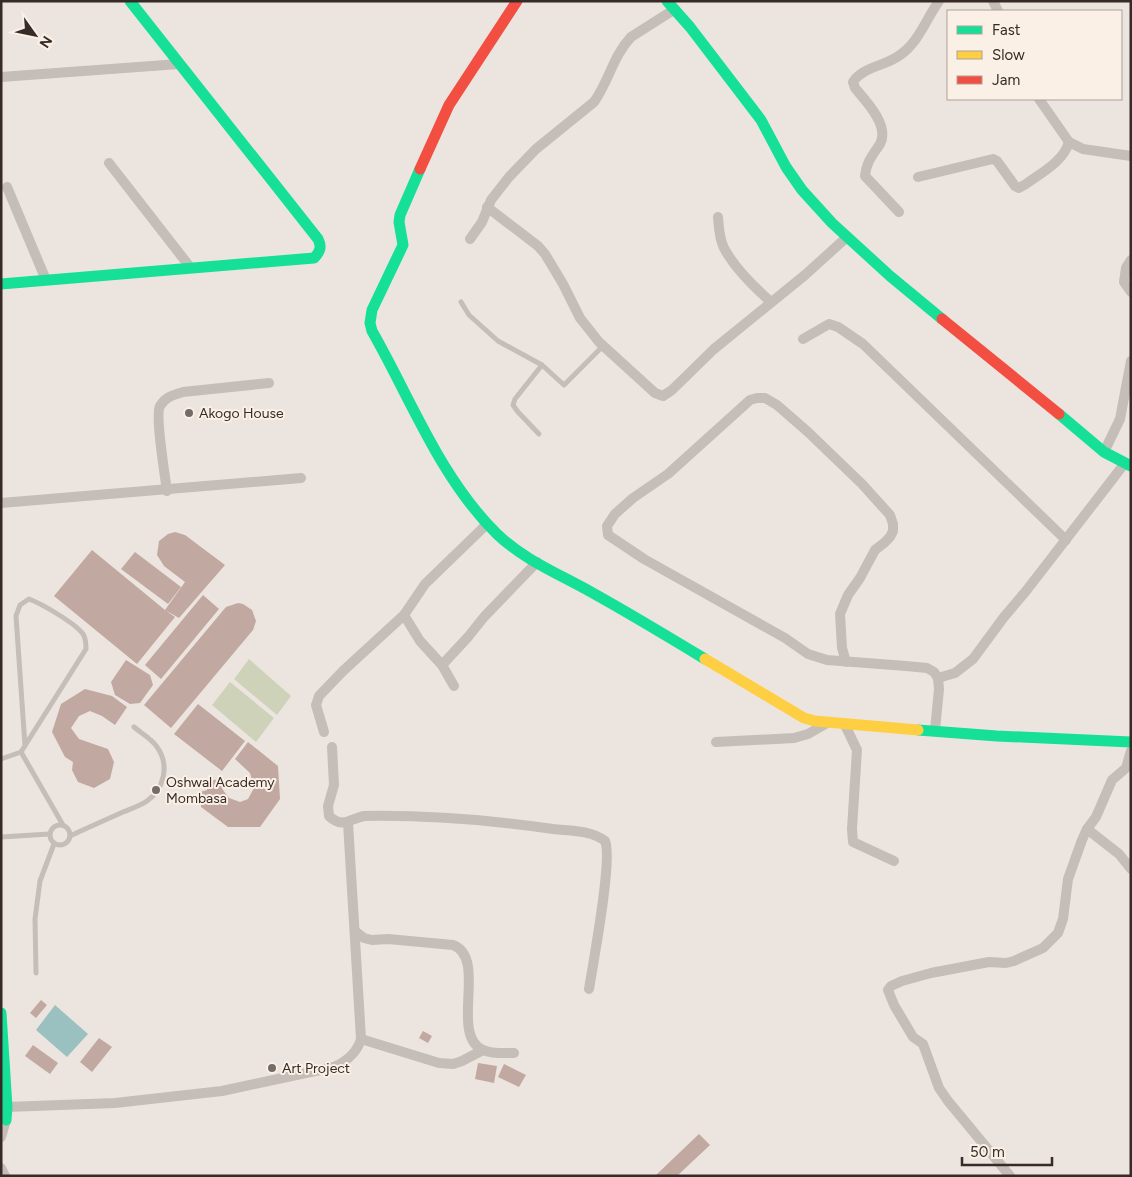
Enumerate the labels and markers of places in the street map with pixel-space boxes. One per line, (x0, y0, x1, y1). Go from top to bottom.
place label: Akogo House (199, 405, 284, 422)
marker: Akogo House (183, 407, 195, 419)
place label: Oshwal Academy Mombasa (166, 774, 275, 807)
marker: Oshwal Academy Mombasa (150, 784, 162, 796)
place label: Art Project (282, 1060, 350, 1077)
marker: Art Project (266, 1062, 278, 1074)

